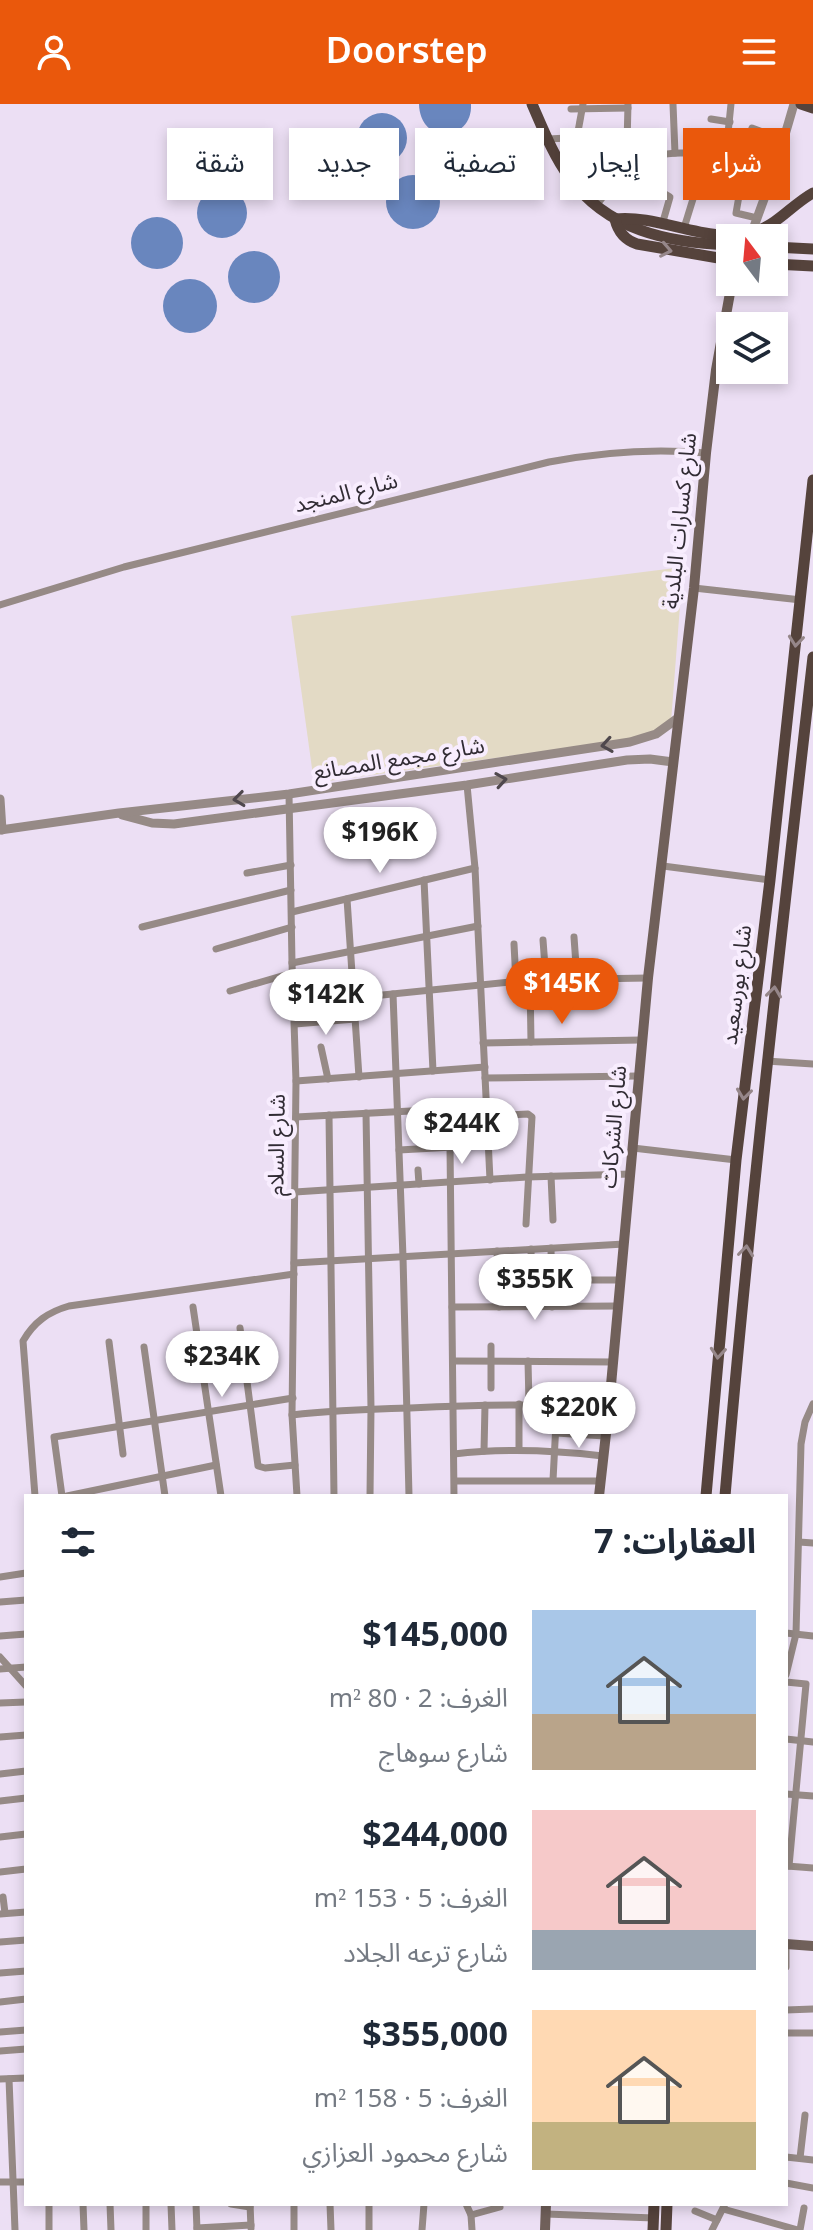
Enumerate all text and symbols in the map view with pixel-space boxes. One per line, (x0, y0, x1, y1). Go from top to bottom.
text: Doorstep (325, 14, 488, 90)
icon: person (32, 30, 76, 74)
icon: menu (737, 30, 781, 74)
chip: شقة (167, 128, 273, 200)
chip: جديد (289, 128, 399, 200)
chip: تصفية (415, 128, 544, 200)
chip: إيجار (560, 128, 667, 200)
chip: شراء (683, 128, 790, 200)
north arrow (716, 224, 788, 296)
map controls (716, 224, 788, 384)
one-way arrow (659, 241, 673, 258)
button: layers (716, 312, 788, 384)
street label: شارع كسارات البلدية (648, 430, 712, 612)
street label: شارع المنجد (289, 458, 403, 528)
one-way arrow (788, 635, 805, 648)
street label: شارع مجمع المصانع (310, 723, 488, 795)
one-way arrow (600, 736, 614, 753)
one-way arrow (494, 772, 507, 789)
one-way arrow (232, 791, 245, 808)
text: $196K (342, 805, 418, 860)
pin: $196K (324, 807, 436, 875)
street label: شارع بورسعيد (707, 922, 767, 1048)
text: $145K (524, 956, 600, 1011)
pin: $145K (506, 958, 618, 1026)
text: $142K (288, 967, 364, 1022)
pin: $142K (270, 969, 382, 1037)
one-way arrow (766, 986, 783, 999)
street label: شارع الشركات (586, 1064, 642, 1190)
one-way arrow (735, 1088, 752, 1101)
street label: شارع السلام (253, 1094, 301, 1196)
text: $244K (424, 1096, 500, 1151)
pin: $244K (406, 1098, 518, 1166)
one-way arrow (738, 1244, 755, 1257)
text: $355K (497, 1252, 573, 1307)
pin: $355K (479, 1254, 591, 1322)
text: $234K (184, 1329, 260, 1384)
pin: $234K (166, 1331, 278, 1399)
one-way arrow (710, 1346, 727, 1359)
text: $220K (541, 1380, 617, 1435)
pin: $220K (523, 1382, 635, 1450)
text: العقارات: 7 (594, 1506, 756, 1578)
icon: filters (56, 1520, 100, 1564)
text: $145,000 (362, 1599, 508, 1671)
icon: home (596, 1642, 692, 1738)
text: الغرف: 2 · 80 m² (329, 1671, 508, 1726)
text: شارع سوهاج (379, 1726, 508, 1781)
text: $244,000 (362, 1799, 508, 1871)
icon: home (596, 1842, 692, 1938)
text: الغرف: 5 · 153 m² (314, 1871, 508, 1926)
text: شارع ترعه الجلاد (343, 1926, 508, 1981)
text: $355,000 (362, 1999, 508, 2071)
icon: home (596, 2042, 692, 2138)
text: الغرف: 5 · 158 m² (314, 2071, 508, 2126)
text: شارع محمود العزازي (302, 2126, 508, 2181)

